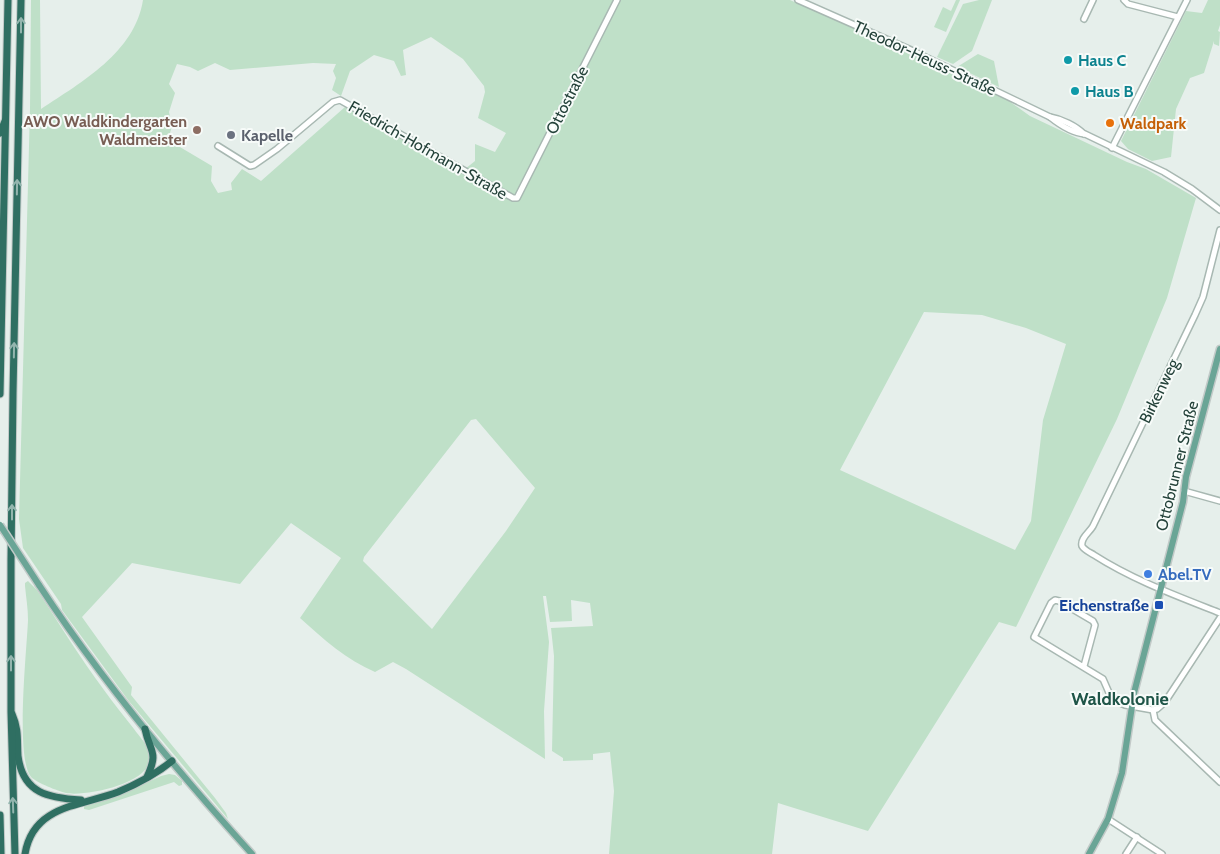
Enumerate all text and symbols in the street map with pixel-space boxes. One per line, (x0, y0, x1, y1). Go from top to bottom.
one-way arrow (16, 17, 25, 33)
street label: Theodor-Heuss-Straße (851, 17, 999, 99)
place label: Haus C (1078, 51, 1127, 70)
marker: Haus C (1062, 54, 1074, 66)
street label: Ottostraße (542, 63, 592, 137)
place label: Haus B (1085, 82, 1134, 101)
marker: Haus B (1069, 85, 1081, 97)
street label: Friedrich-Hofmann-Straße (345, 97, 511, 203)
place label: AWO Waldkindergarten Waldmeister (24, 112, 188, 149)
place label: Waldpark (1120, 114, 1186, 133)
marker: Waldpark (1104, 117, 1116, 129)
marker: AWO Waldkindergarten Waldmeister (191, 124, 203, 136)
place label: Kapelle (241, 126, 293, 145)
marker: Kapelle (225, 129, 237, 141)
one-way arrow (12, 180, 22, 196)
one-way arrow (9, 342, 18, 358)
street label: Birkenweg (1135, 355, 1183, 426)
street label: Ottobrunner Straße (1152, 399, 1202, 533)
one-way arrow (7, 505, 17, 521)
place label: Abel.TV (1158, 565, 1211, 584)
marker: Abel.TV (1142, 568, 1154, 580)
place label: Eichenstraße (1059, 596, 1149, 615)
marker: Eichenstraße (1153, 599, 1165, 611)
one-way arrow (6, 655, 16, 672)
district label: Waldkolonie (1071, 688, 1169, 710)
one-way arrow (8, 798, 17, 814)

